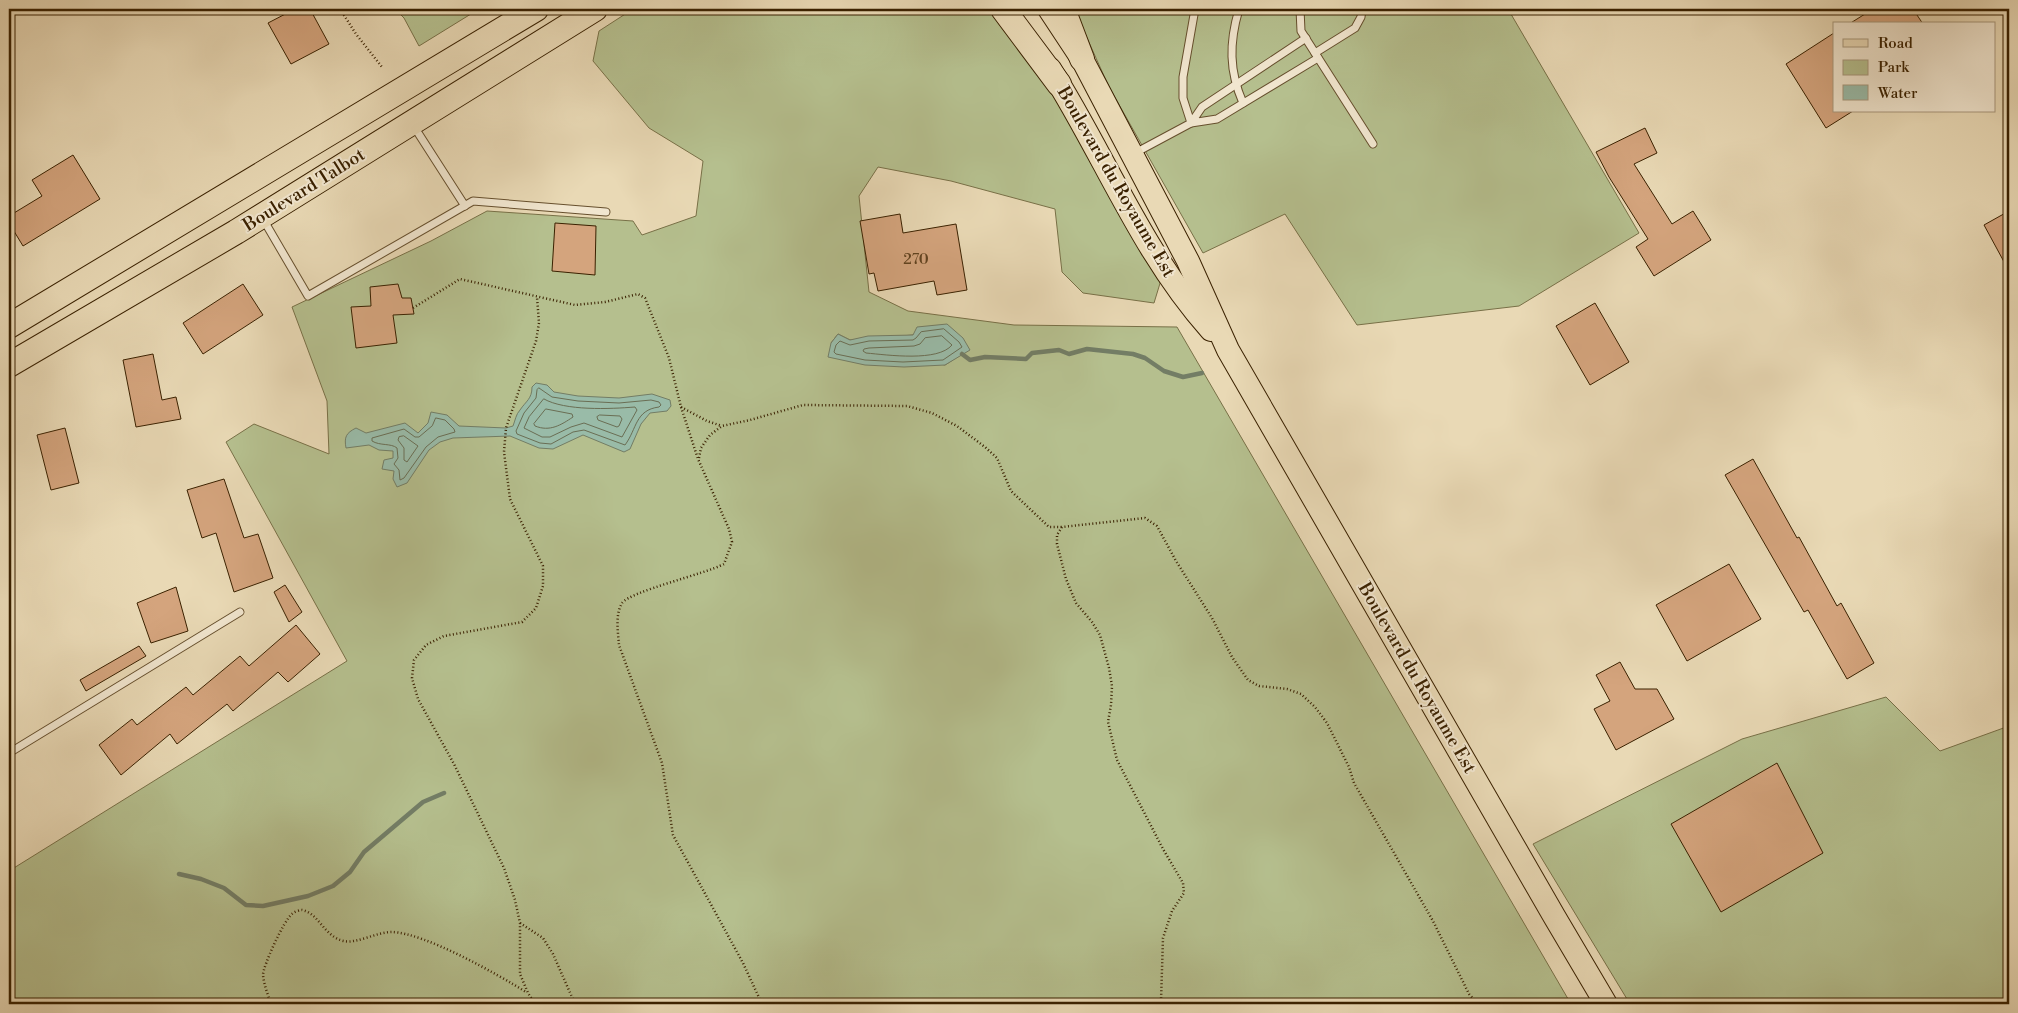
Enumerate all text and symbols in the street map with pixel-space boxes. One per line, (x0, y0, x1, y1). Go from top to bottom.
legend (1833, 22, 1996, 112)
text: Road (1878, 34, 1913, 53)
text: Park (1878, 58, 1910, 77)
street label: Boulevard du Royaume Est (1051, 82, 1180, 282)
text: Water (1877, 84, 1918, 103)
street label: Boulevard Talbot (238, 143, 370, 237)
house number: 270 (903, 250, 929, 269)
street label: Boulevard du Royaume Est (1352, 578, 1481, 778)

